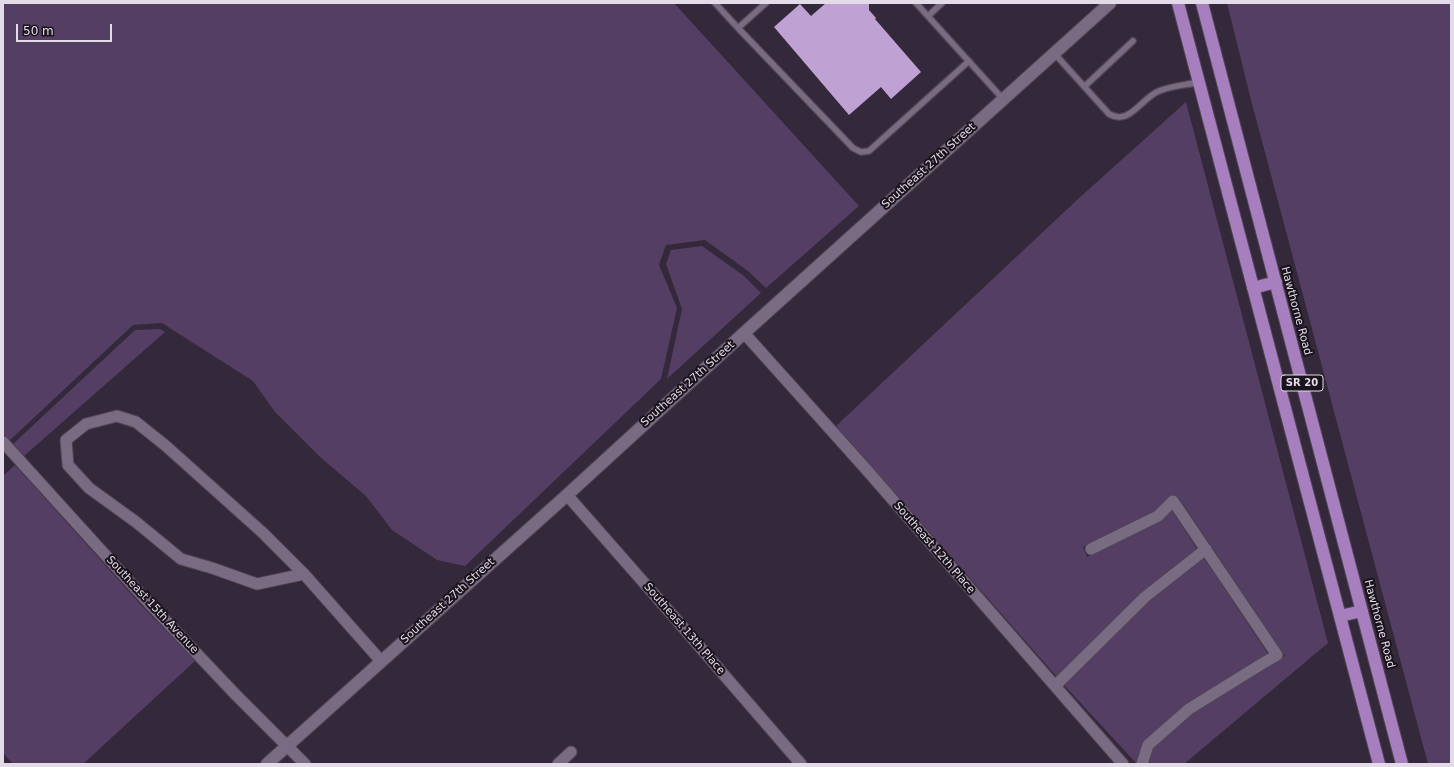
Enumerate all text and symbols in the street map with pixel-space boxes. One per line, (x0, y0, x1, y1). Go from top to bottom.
scale bar (18, 16, 114, 42)
text: 50 m (23, 24, 54, 38)
street label: Southeast 27th Street (880, 121, 978, 211)
street label: Hawthorne Road (1278, 265, 1314, 357)
street label: Southeast 27th Street (639, 339, 737, 429)
road number: SR 20 (1281, 375, 1323, 391)
street label: Southeast 12th Place (891, 500, 977, 596)
street label: Southeast 15th Avenue (103, 553, 201, 657)
street label: Southeast 27th Street (399, 556, 497, 646)
street label: Hawthorne Road (1361, 578, 1397, 670)
street label: Southeast 13th Place (641, 581, 727, 677)

